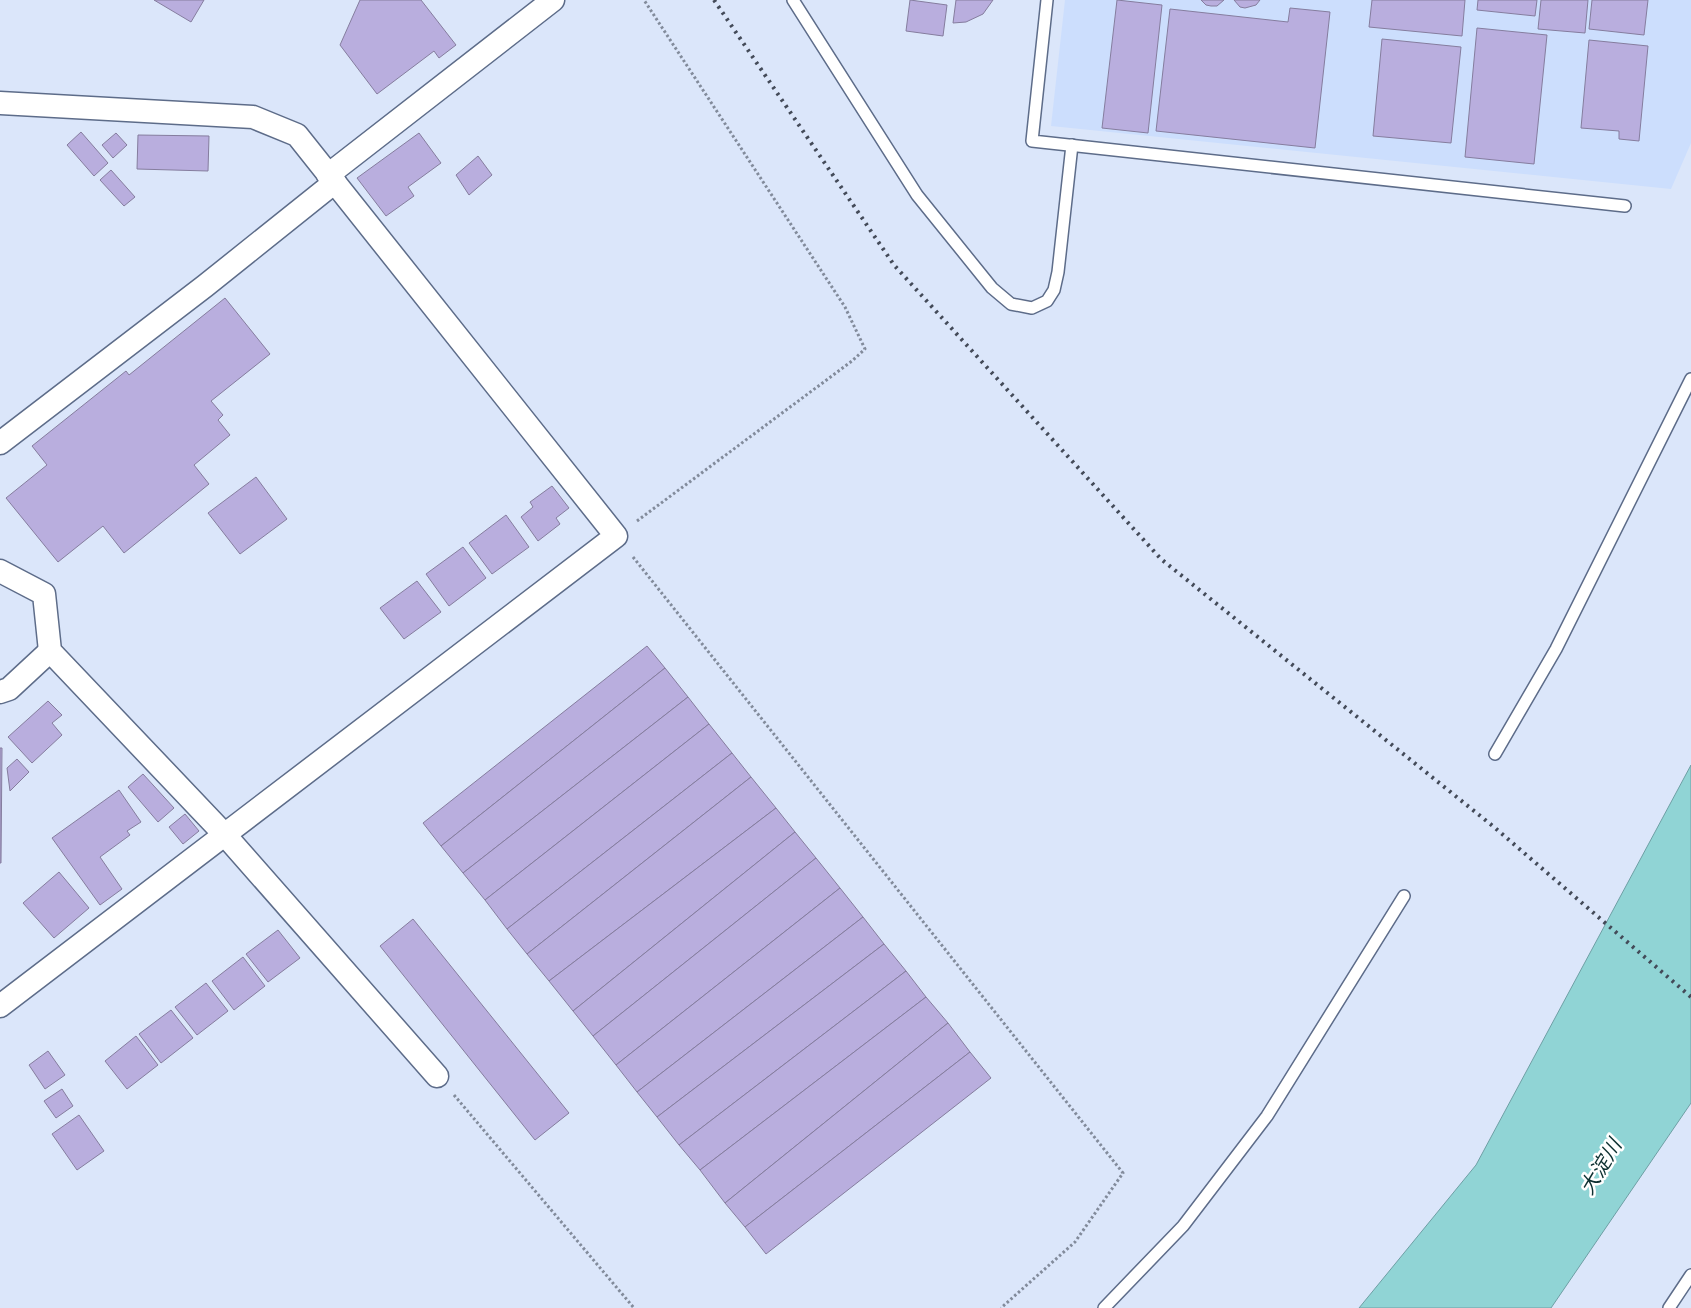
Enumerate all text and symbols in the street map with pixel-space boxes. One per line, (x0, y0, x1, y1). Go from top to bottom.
water label: 大淀川 (1575, 1133, 1628, 1199)

